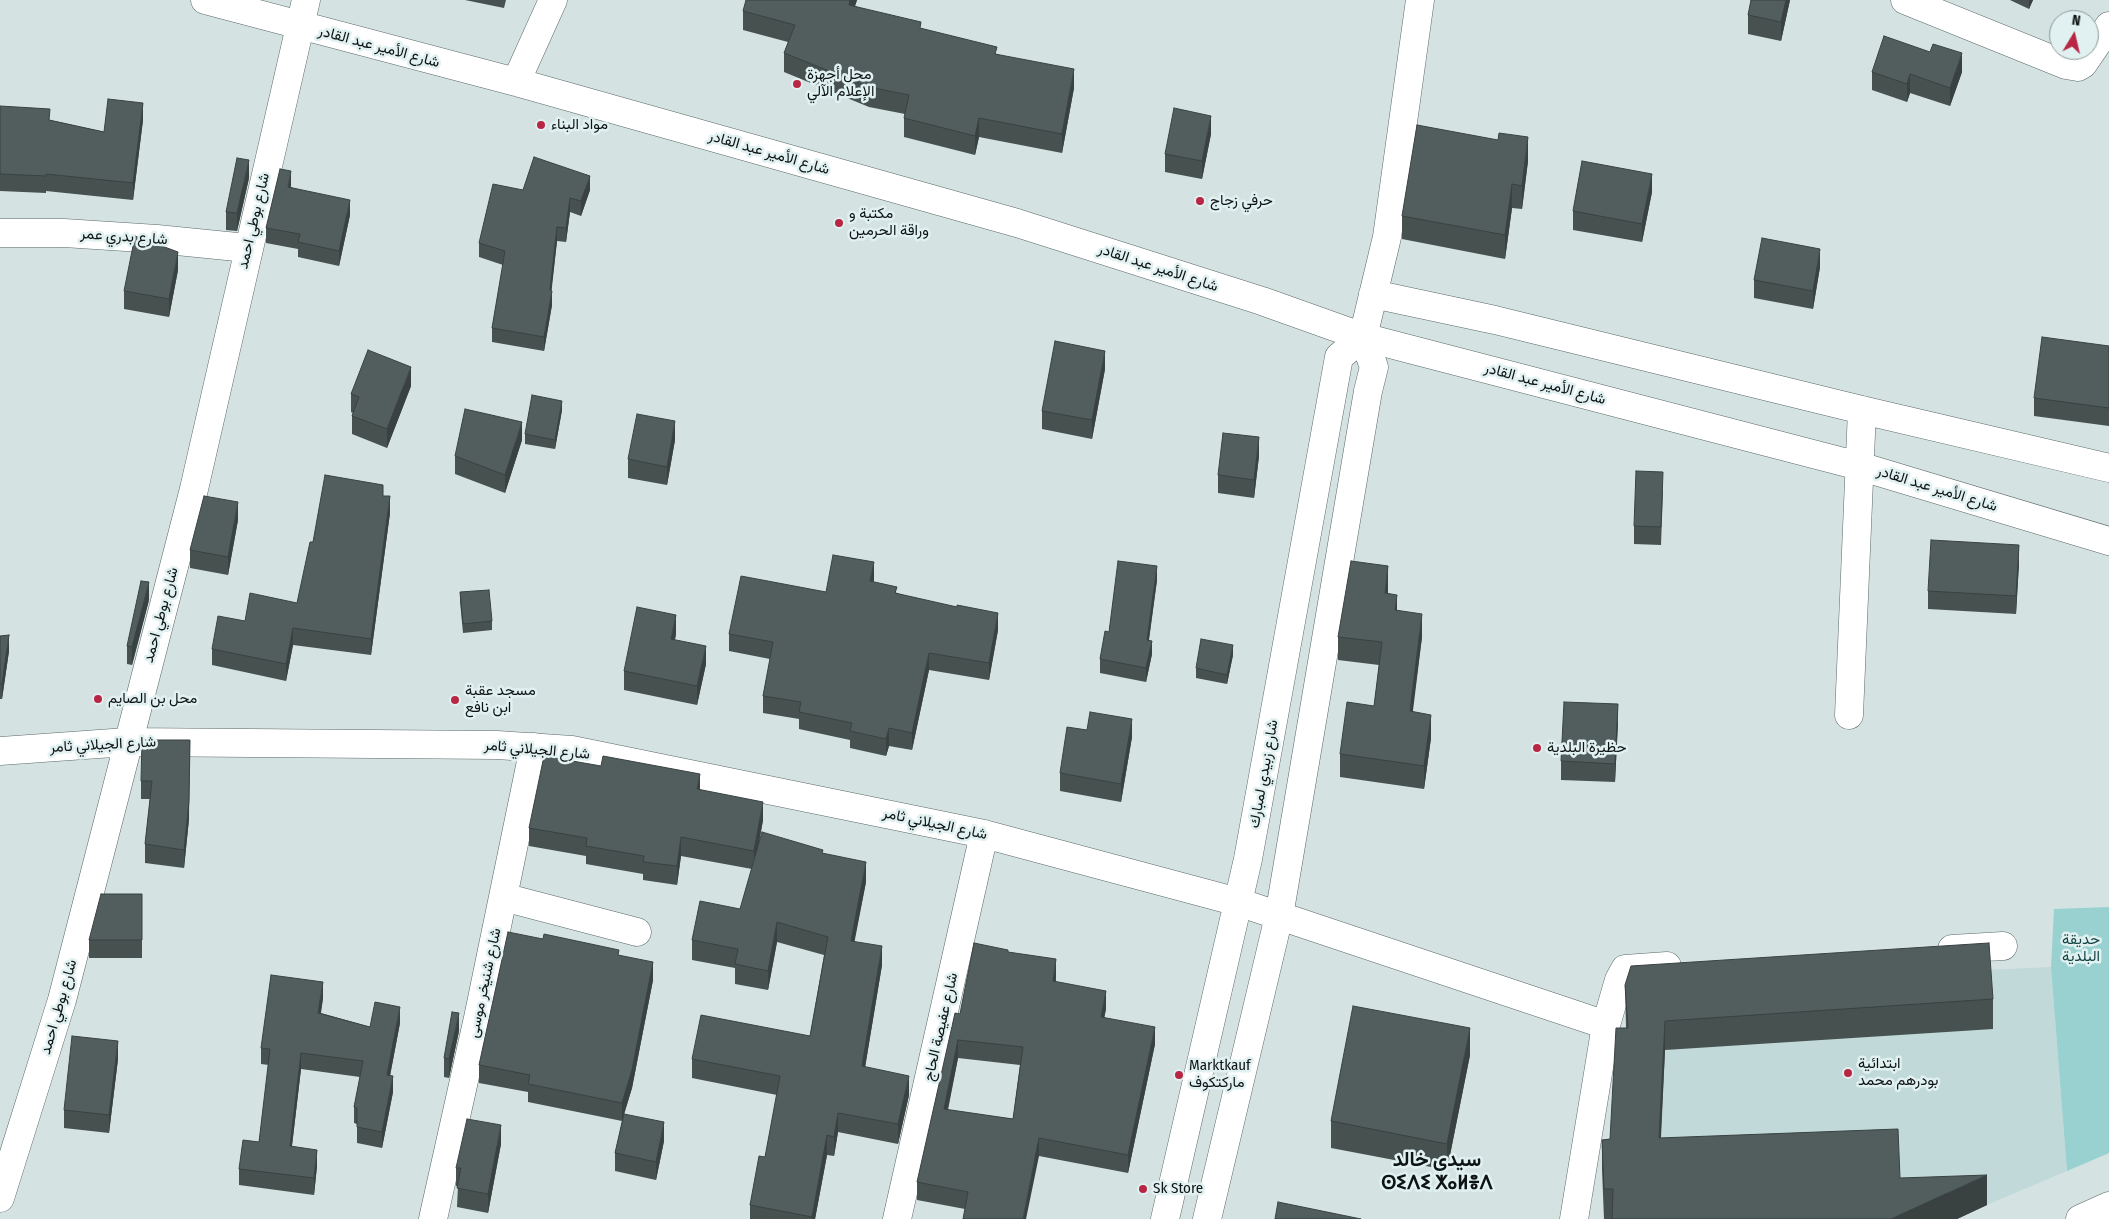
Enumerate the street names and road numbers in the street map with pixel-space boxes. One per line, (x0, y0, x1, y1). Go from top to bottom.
street label: شارع الأمير عبد القادر (316, 22, 442, 72)
street label: شارع الأمير عبد القادر (706, 127, 832, 179)
street label: شارع بوطي احمد (234, 171, 274, 271)
street label: شارع بدري عمر (80, 225, 168, 249)
street label: شارع الأمير عبد القادر (1096, 240, 1220, 296)
street label: شارع الأمير عبد القادر (1482, 359, 1608, 409)
street label: شارع الأمير عبد القادر (1875, 462, 1999, 516)
street label: شارع بوطي احمد (140, 565, 182, 665)
street label: شارع زبيدي لمبارك (1246, 718, 1282, 830)
street label: شارع الجيلاني ثامر (49, 733, 157, 757)
street label: شارع الجيلاني ثامر (483, 736, 591, 764)
street label: شارع الجيلاني ثامر (881, 804, 989, 844)
street label: شارع شنيخر موسى (465, 926, 505, 1040)
street label: شارع بوطي احمد (37, 957, 81, 1057)
street label: شارع عفيصة الحاج (920, 971, 962, 1083)

